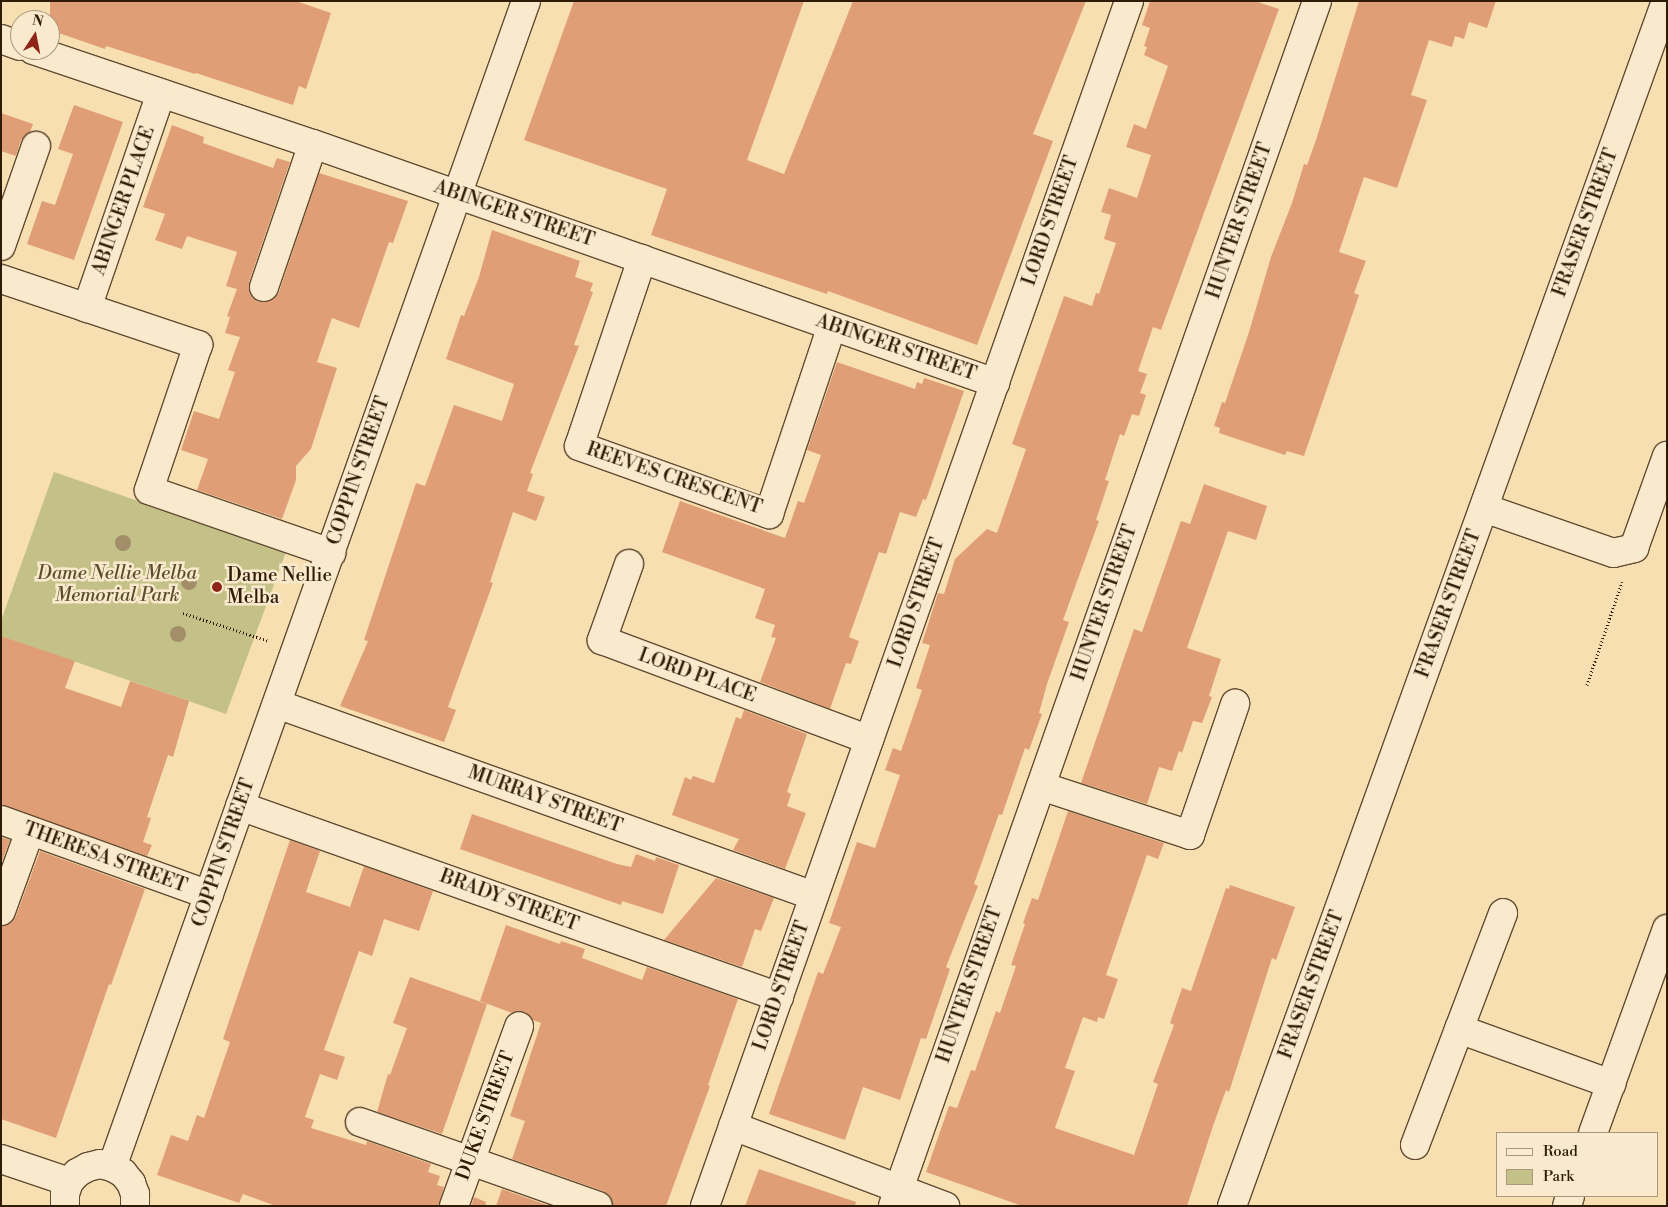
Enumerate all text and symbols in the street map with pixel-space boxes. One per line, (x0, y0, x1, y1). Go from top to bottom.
north arrow (10, 10, 60, 60)
text: N (31, 11, 45, 31)
street label: ABINGER PLACE (88, 123, 160, 279)
street label: HUNTER STREET (1203, 140, 1277, 302)
street label: FRASER STREET (1549, 146, 1623, 300)
street label: LORD STREET (1018, 153, 1084, 289)
street label: ABINGER STREET (431, 176, 597, 252)
street label: ABINGER STREET (813, 310, 979, 386)
street label: COPPIN STREET (323, 394, 395, 548)
street label: REEVES CRESCENT (583, 438, 765, 520)
street label: HUNTER STREET (1068, 522, 1142, 684)
street label: FRASER STREET (1412, 527, 1486, 681)
street label: LORD STREET (884, 535, 950, 671)
park label: Dame Nellie Melba Memorial Park (37, 563, 197, 607)
place label: Dame Nellie Melba (227, 565, 332, 609)
marker: Dame Nellie Melba (211, 581, 223, 593)
street label: LORD PLACE (635, 644, 759, 708)
street label: MURRAY STREET (465, 762, 625, 838)
street label: COPPIN STREET (188, 776, 260, 930)
street label: THERESA STREET (20, 818, 190, 898)
street label: BRADY STREET (437, 865, 581, 937)
street label: HUNTER STREET (933, 904, 1007, 1066)
street label: FRASER STREET (1275, 908, 1349, 1062)
street label: LORD STREET (749, 918, 815, 1054)
street label: DUKE STREET (452, 1048, 520, 1184)
legend (1496, 1132, 1658, 1197)
text: Road (1543, 1142, 1578, 1161)
text: Park (1543, 1167, 1574, 1186)

